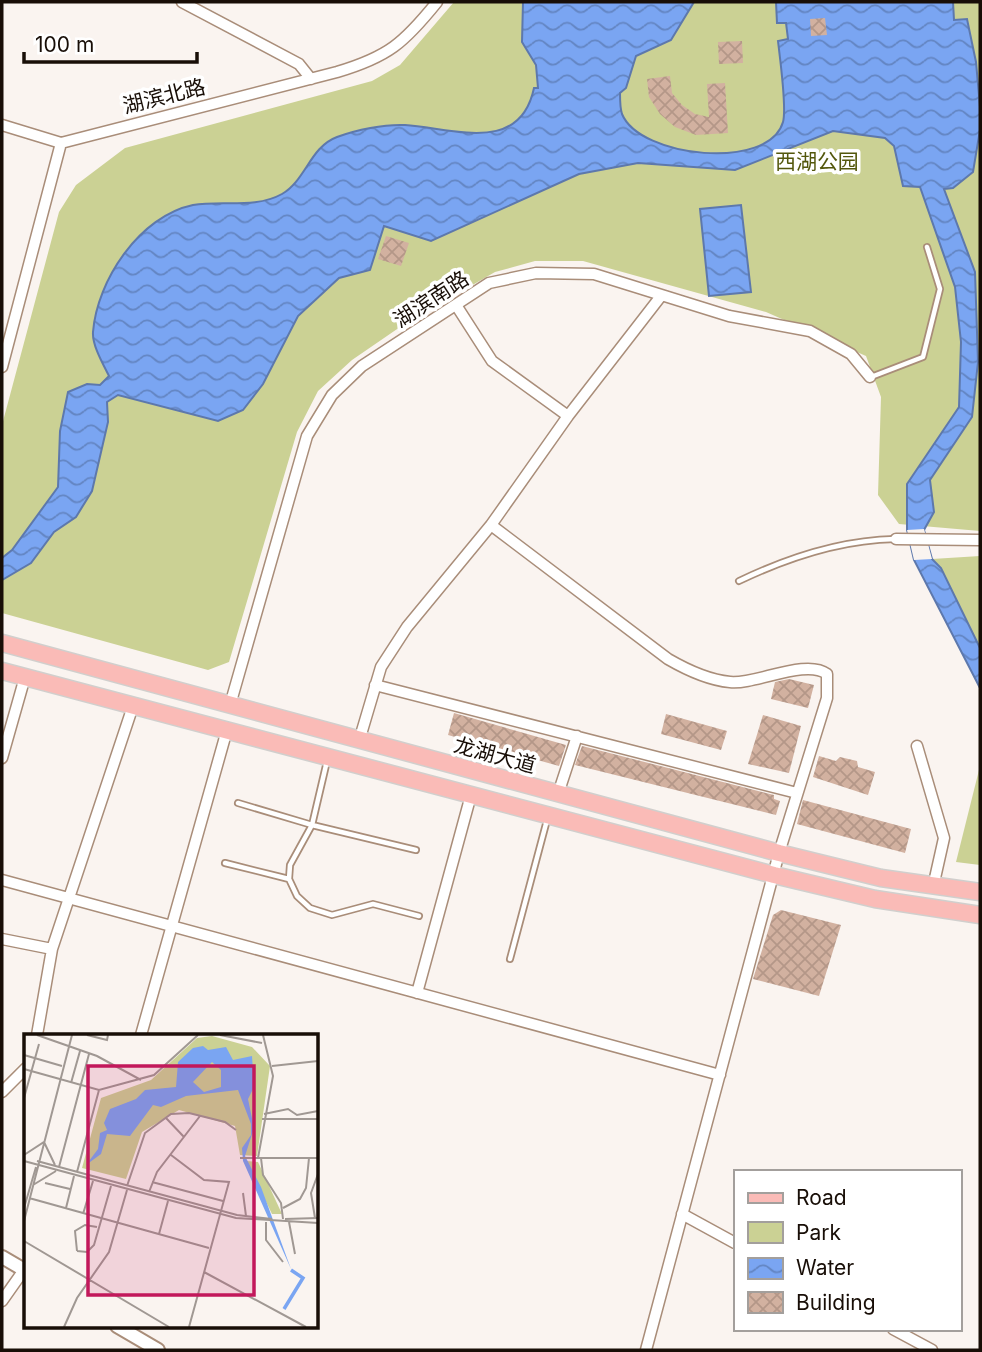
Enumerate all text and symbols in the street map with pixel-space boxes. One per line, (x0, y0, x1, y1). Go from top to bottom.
scale bar (24, 21, 198, 65)
text: 100 m (35, 32, 94, 57)
street label: 湖滨北路 (120, 74, 208, 118)
park label: 西湖公园 (775, 149, 859, 174)
street label: 湖滨南路 (389, 266, 473, 332)
street label: 龙湖大道 (451, 732, 539, 778)
inset map (24, 1034, 318, 1328)
legend (734, 1170, 961, 1331)
text: Road (796, 1185, 847, 1210)
text: Park (796, 1220, 841, 1245)
text: Water (796, 1255, 854, 1280)
text: Building (796, 1290, 876, 1315)

